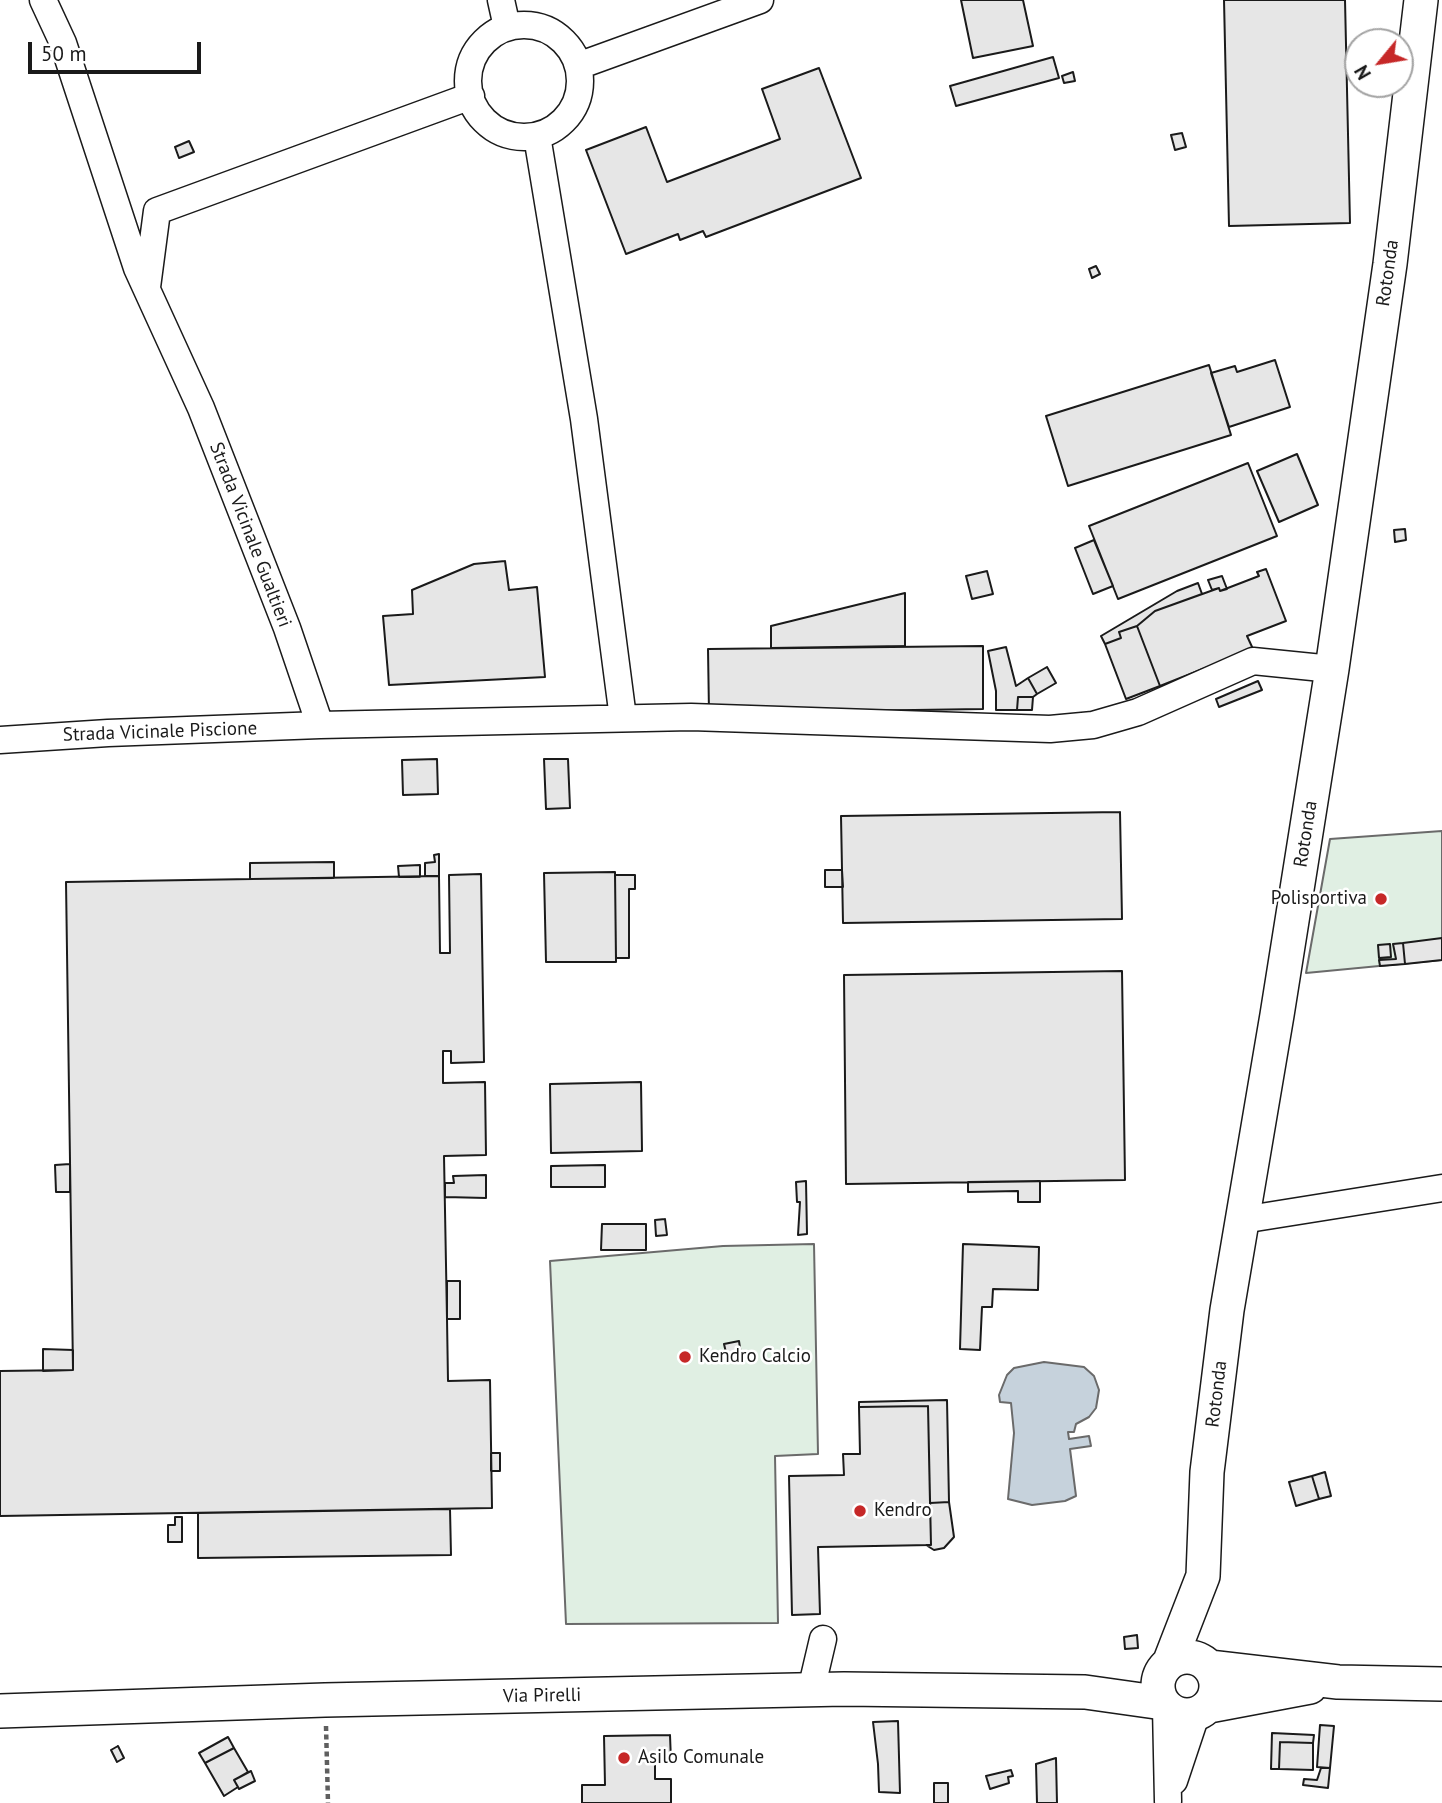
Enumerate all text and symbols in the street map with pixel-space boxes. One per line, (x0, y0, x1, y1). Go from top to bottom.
scale bar (32, 28, 205, 72)
north arrow (1344, 28, 1414, 98)
text: 50 m (41, 40, 87, 67)
text: N (1349, 61, 1376, 84)
street label: Rotonda (1372, 238, 1404, 308)
street label: Strada Vicinale Gualtieri (204, 439, 296, 631)
street label: Strada Vicinale Piscione (62, 717, 258, 747)
street label: Rotonda (1289, 799, 1323, 869)
place label: Polisportiva (1271, 888, 1367, 910)
marker: Polisportiva (1373, 891, 1389, 907)
place label: Kendro Calcio (699, 1346, 811, 1368)
marker: Kendro Calcio (677, 1349, 693, 1365)
street label: Rotonda (1202, 1359, 1232, 1429)
place label: Kendro (874, 1500, 932, 1522)
marker: Kendro (852, 1503, 868, 1519)
street label: Via Pirelli (503, 1684, 581, 1708)
place label: Asilo Comunale (638, 1747, 764, 1769)
marker: Asilo Comunale (616, 1750, 632, 1766)

